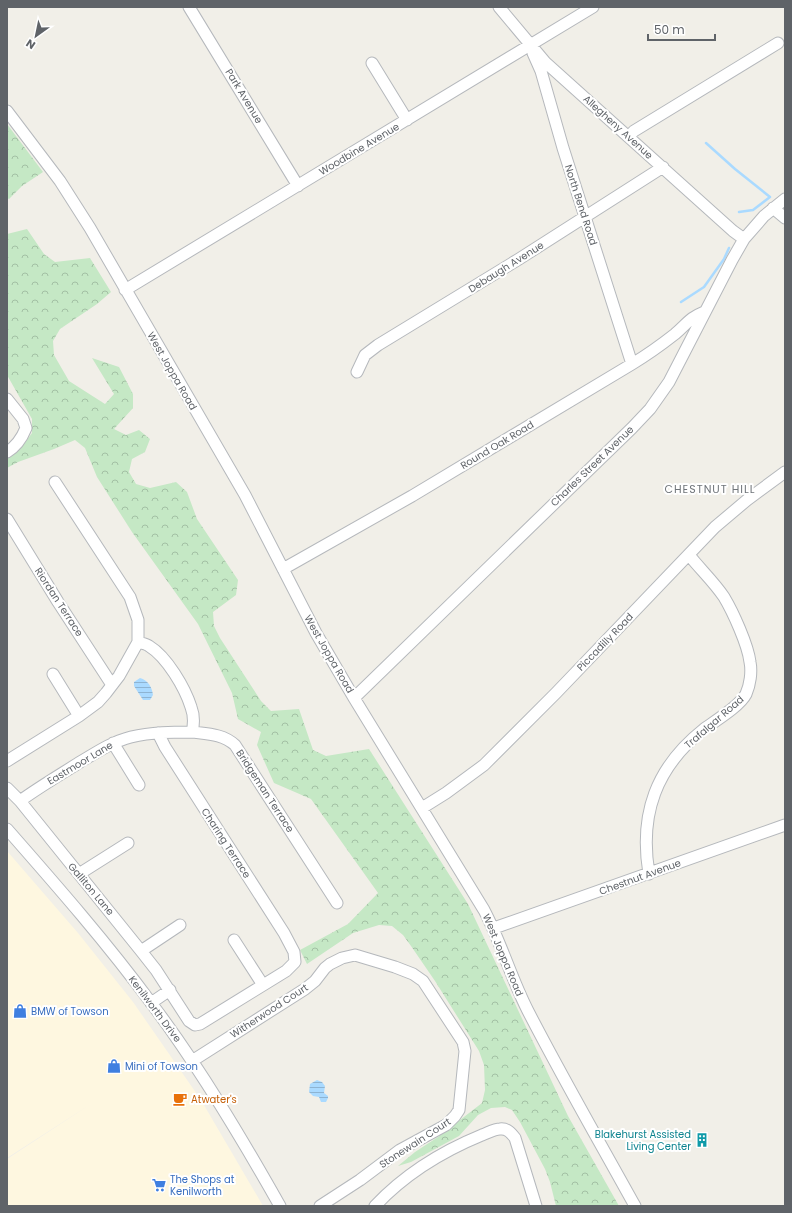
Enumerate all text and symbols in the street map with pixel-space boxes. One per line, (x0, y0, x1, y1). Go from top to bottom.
north arrow (16, 16, 56, 56)
scale bar (648, 16, 715, 42)
text: 50 m (654, 21, 685, 38)
text: N (23, 35, 38, 53)
street label: Park Avenue (222, 66, 266, 126)
street label: Allegheny Avenue (580, 91, 656, 163)
street label: Woodbine Avenue (316, 119, 402, 179)
street label: North Bend Road (561, 163, 601, 247)
street label: Debaugh Avenue (465, 238, 547, 296)
street label: West Joppa Road (143, 329, 201, 413)
street label: Round Oak Road (457, 417, 537, 473)
street label: Charles Street Avenue (547, 422, 637, 510)
district label: CHESTNUT HILL (664, 481, 756, 497)
street label: Riordan Terrace (31, 565, 87, 639)
street label: Piccadilly Road (573, 610, 637, 674)
street label: West Joppa Road (300, 612, 358, 696)
street label: Trafalgar Road (681, 692, 747, 752)
street label: Eastmoor Lane (44, 738, 116, 788)
street label: Bridgeman Terrace (232, 747, 298, 835)
street label: Charing Terrace (198, 805, 254, 881)
street label: Chestnut Avenue (597, 855, 683, 899)
street label: Galliton Lane (64, 859, 118, 919)
street label: West Joppa Road (479, 912, 527, 998)
street label: Kenilworth Drive (125, 973, 185, 1045)
street label: Witherwood Court (227, 980, 311, 1042)
shop icon: BMW of Towson (12, 1003, 28, 1019)
place label: BMW of Towson (31, 1004, 109, 1019)
shop icon: Mini of Towson (106, 1058, 122, 1074)
place label: Mini of Towson (125, 1059, 198, 1074)
cafe icon: Atwater's (172, 1091, 188, 1107)
place label: Atwater's (191, 1092, 237, 1107)
street label: Stonewain Court (376, 1114, 454, 1172)
place label: Blakehurst Assisted Living Center (595, 1127, 691, 1154)
building icon: Blakehurst Assisted Living Center (694, 1132, 710, 1148)
place label: The Shops at Kenilworth (170, 1172, 235, 1199)
supermarket icon: The Shops at Kenilworth (151, 1177, 167, 1193)

